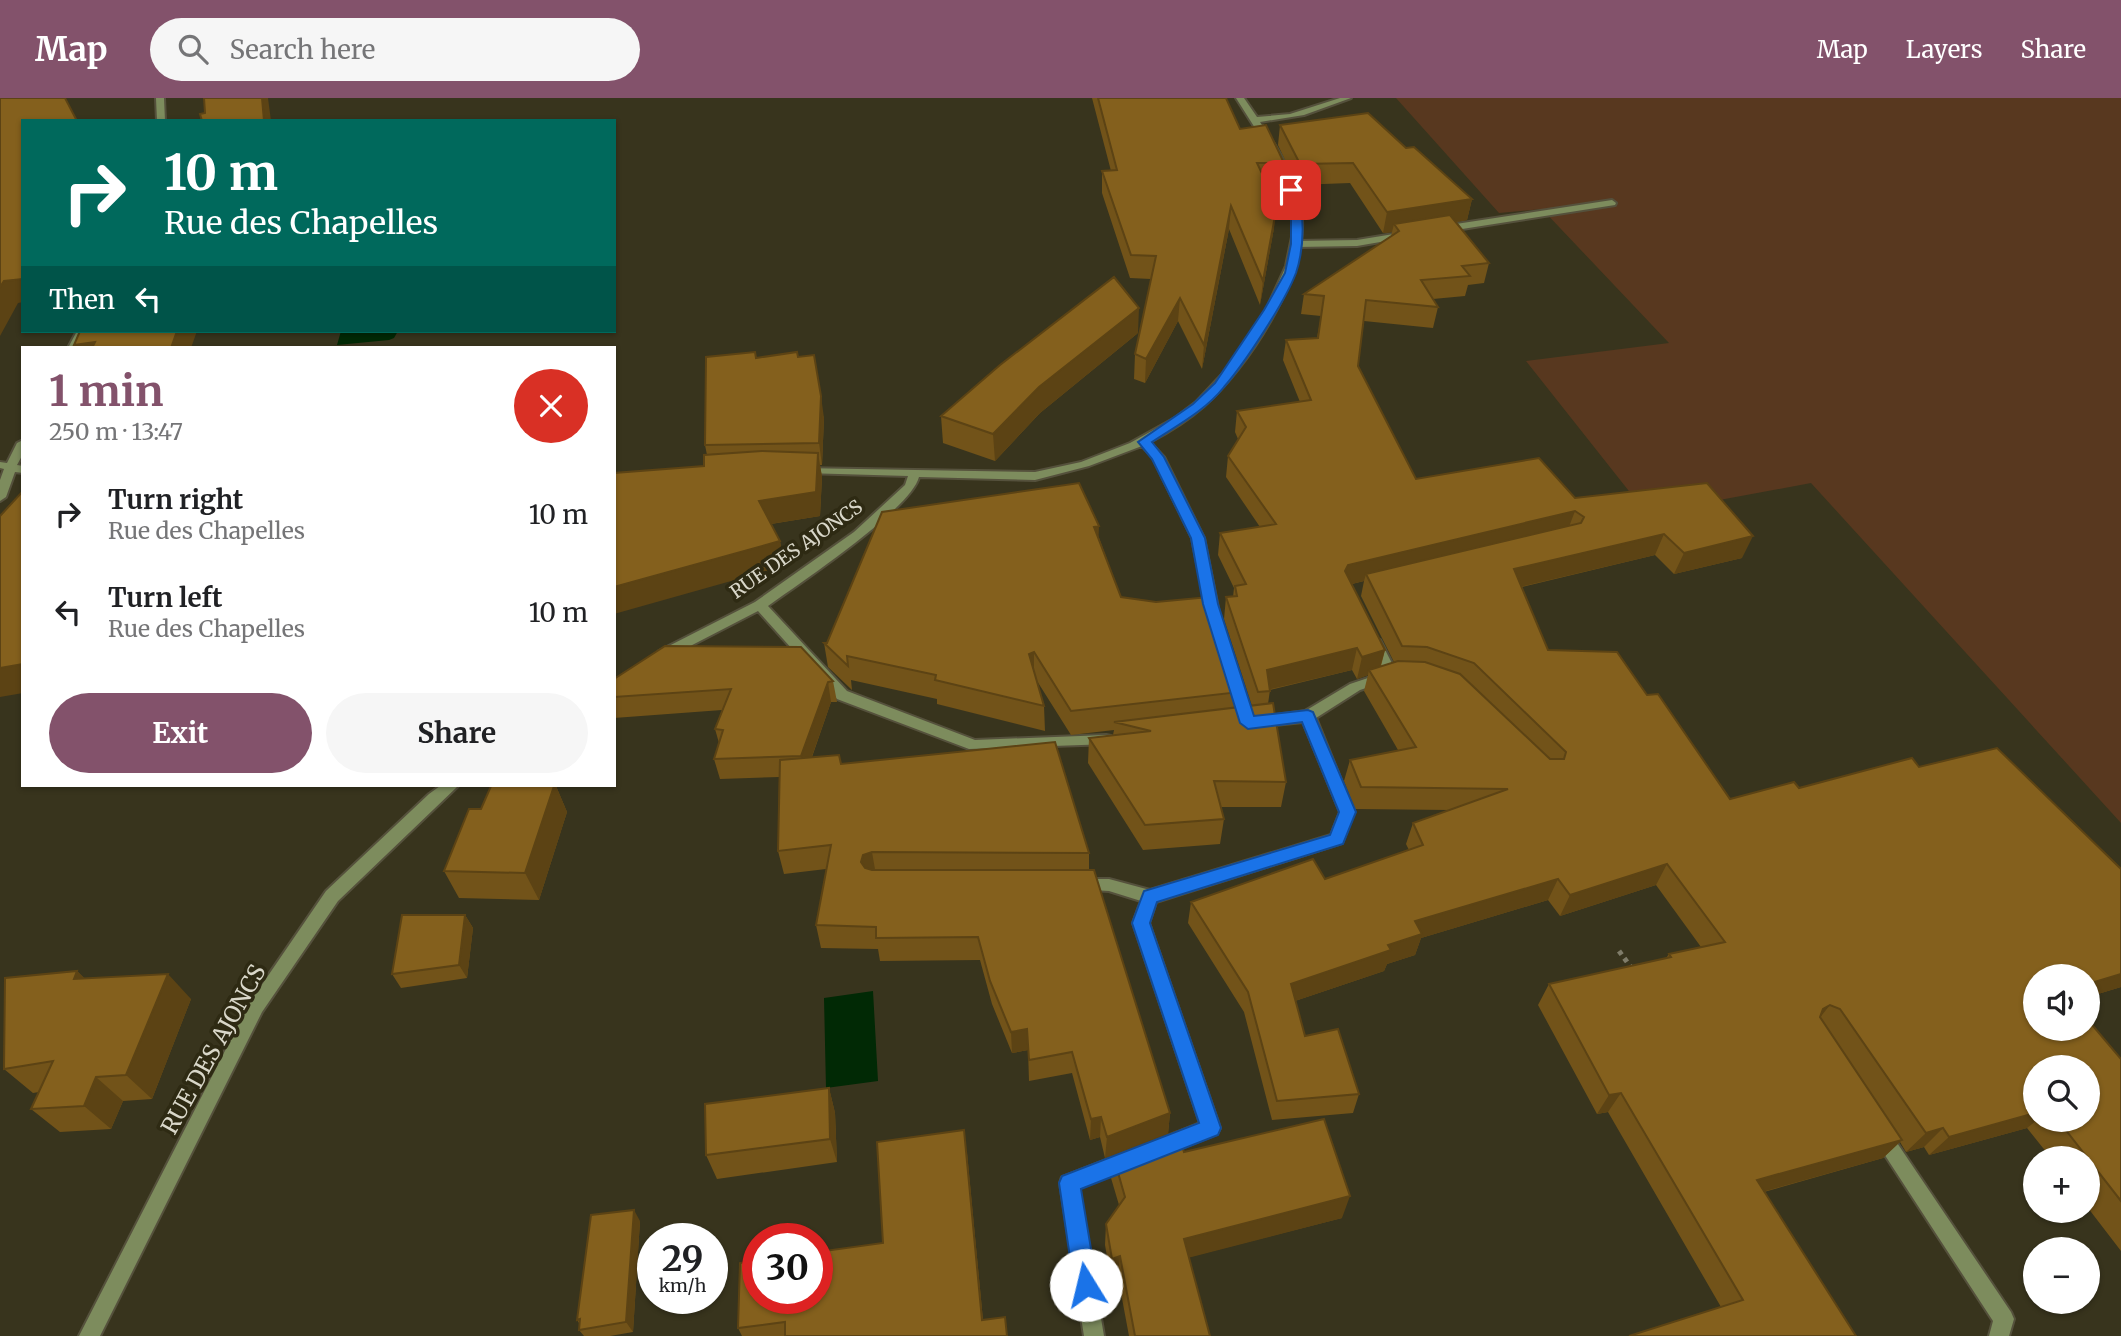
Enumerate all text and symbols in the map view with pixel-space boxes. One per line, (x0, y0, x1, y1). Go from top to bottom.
search box (150, 18, 640, 81)
text: Map (35, 29, 108, 70)
icon: search (174, 30, 212, 68)
text: Search here (230, 33, 375, 66)
text: Map (1817, 34, 1868, 65)
text: Layers (1906, 34, 1982, 65)
text: Share (2020, 34, 2086, 65)
text: 10 m (164, 142, 278, 203)
icon: right (49, 147, 140, 238)
pin (1261, 160, 1321, 220)
icon: arrive (1272, 171, 1310, 209)
text: Rue des Chapelles (164, 203, 438, 243)
icon: left (129, 280, 167, 318)
text: Then (49, 283, 115, 316)
text: 1 min (49, 365, 163, 417)
button: close (514, 369, 588, 443)
text: 250 m · 13:47 (49, 417, 183, 446)
text: Turn right (108, 483, 243, 516)
street label: RUE DES AJONCS (725, 494, 867, 604)
icon: right (49, 495, 87, 533)
text: 10 m (529, 498, 588, 531)
text: Rue des Chapelles (108, 516, 305, 545)
text: Turn left (108, 581, 222, 614)
icon: left (49, 593, 87, 631)
text: 10 m (529, 596, 588, 629)
text: Rue des Chapelles (108, 614, 305, 643)
button: Exit (49, 693, 312, 773)
button: Share (326, 693, 588, 773)
street label: RUE DES AJONCS (154, 959, 272, 1139)
map controls (2023, 964, 2100, 1314)
button: sound (2023, 964, 2100, 1041)
button: search (2023, 1055, 2100, 1132)
button: + (2023, 1146, 2100, 1223)
speed limit sign: 30 (742, 1223, 833, 1314)
text: 29 (662, 1237, 703, 1281)
button: − (2023, 1237, 2100, 1314)
position arrow (1049, 1248, 1123, 1322)
text: km/h (659, 1274, 706, 1297)

